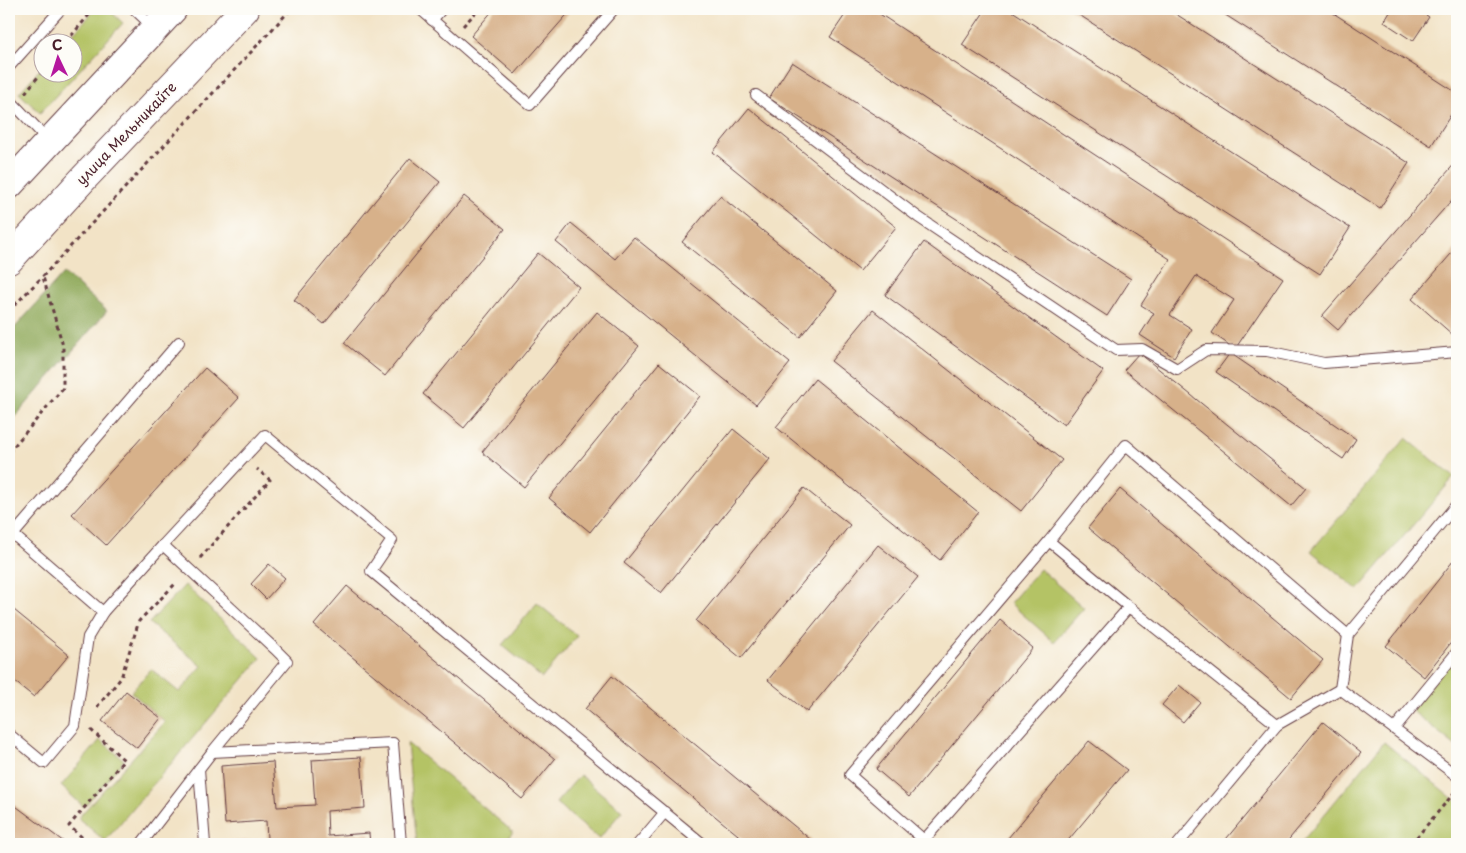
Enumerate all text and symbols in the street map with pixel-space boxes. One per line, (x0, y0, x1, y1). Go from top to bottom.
north arrow (32, 32, 82, 82)
text: С (51, 34, 63, 55)
street label: улица Мельникайте (71, 76, 181, 189)

